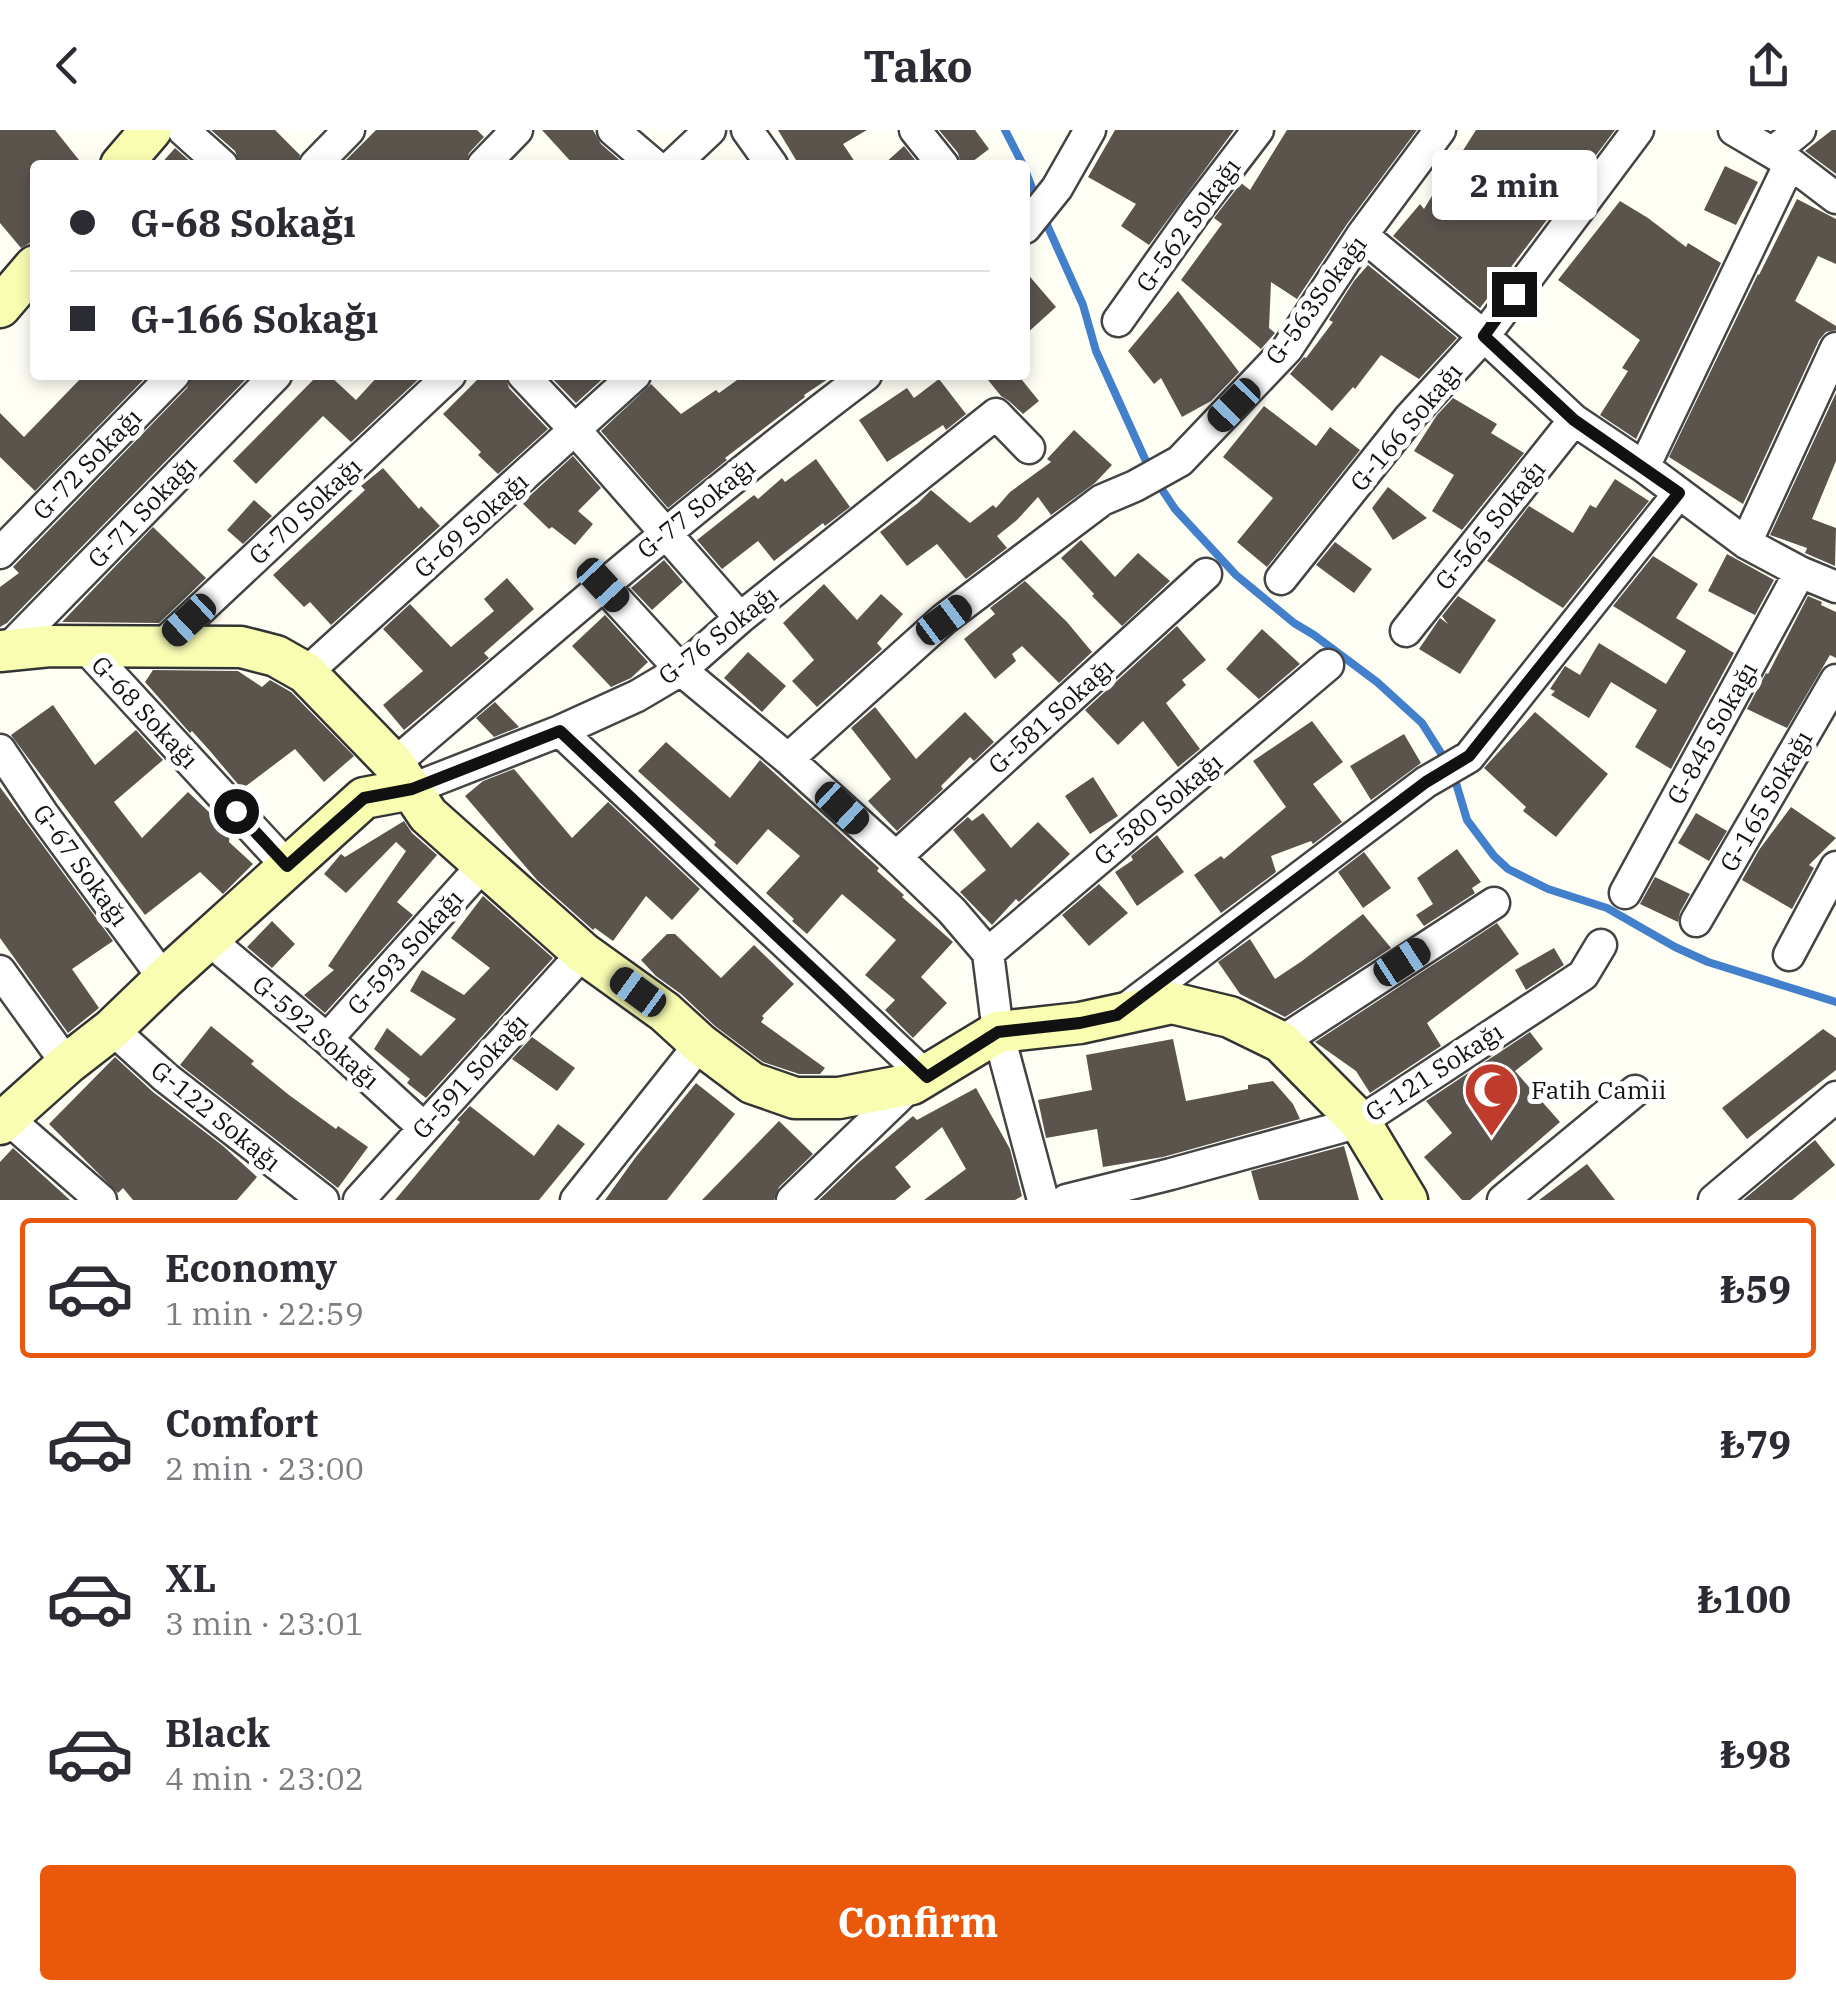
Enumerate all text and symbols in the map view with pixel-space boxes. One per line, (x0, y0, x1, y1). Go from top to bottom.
text: Tako (863, 36, 973, 94)
icon: back (40, 38, 95, 93)
icon: share (1741, 38, 1796, 93)
callout: 2 min (1432, 149, 1596, 219)
street label: G-562 Sokağı (1128, 151, 1247, 298)
text: 2 min (1470, 164, 1559, 206)
text: G-68 Sokağı (130, 198, 356, 247)
street label: G-563Sokağı (1258, 228, 1374, 371)
route end (1492, 272, 1537, 317)
text: G-166 Sokağı (130, 294, 378, 343)
street label: G-166 Sokağı (1342, 356, 1469, 498)
car (1202, 373, 1266, 437)
street label: G-72 Sokağı (25, 401, 148, 527)
street label: G-71 Sokağı (80, 449, 203, 575)
street label: G-70 Sokağı (241, 450, 368, 571)
street label: G-77 Sokağı (630, 450, 762, 565)
street label: G-565 Sokağı (1427, 453, 1552, 596)
street label: G-69 Sokağı (407, 465, 535, 585)
car (572, 553, 634, 617)
street label: G-76 Sokağı (651, 578, 784, 692)
car (157, 589, 221, 651)
car (911, 590, 977, 650)
street label: G-68 Sokağı (85, 648, 206, 775)
street label: G-581 Sokağı (981, 651, 1120, 781)
street label: G-845 Sokağı (1659, 656, 1764, 810)
street label: G-165 Sokağı (1712, 724, 1819, 877)
street label: G-580 Sokağı (1087, 745, 1229, 872)
car (810, 777, 874, 839)
route start (214, 789, 259, 834)
street label: G-67 Sokağı (26, 797, 137, 932)
street label: G-593 Sokağı (340, 882, 470, 1021)
car (1369, 933, 1435, 991)
car (605, 962, 671, 1022)
street label: G-592 Sokağı (246, 967, 387, 1096)
street label: G-591 Sokağı (405, 1006, 535, 1145)
street label: G-121 Sokağı (1359, 1015, 1509, 1128)
street label: G-122 Sokağı (145, 1053, 288, 1178)
mosque icon: Fatih Camii (1462, 1060, 1522, 1139)
place label: Fatih Camii (1531, 1073, 1666, 1106)
icon: car (45, 1243, 135, 1333)
text: Economy (165, 1243, 337, 1292)
text: ₺59 (1720, 1264, 1791, 1313)
text: 1 min · 22:59 (165, 1292, 364, 1334)
icon: car (45, 1398, 135, 1488)
text: Comfort (165, 1398, 318, 1447)
text: ₺79 (1720, 1419, 1791, 1468)
text: 2 min · 23:00 (165, 1447, 364, 1489)
icon: car (45, 1553, 135, 1643)
text: XL (165, 1553, 216, 1602)
text: ₺100 (1697, 1574, 1791, 1623)
text: 3 min · 23:01 (165, 1602, 364, 1644)
icon: car (45, 1708, 135, 1798)
text: Black (165, 1708, 270, 1757)
text: ₺98 (1720, 1729, 1791, 1778)
text: 4 min · 23:02 (165, 1757, 364, 1799)
button: Confirm (40, 1865, 1796, 1980)

